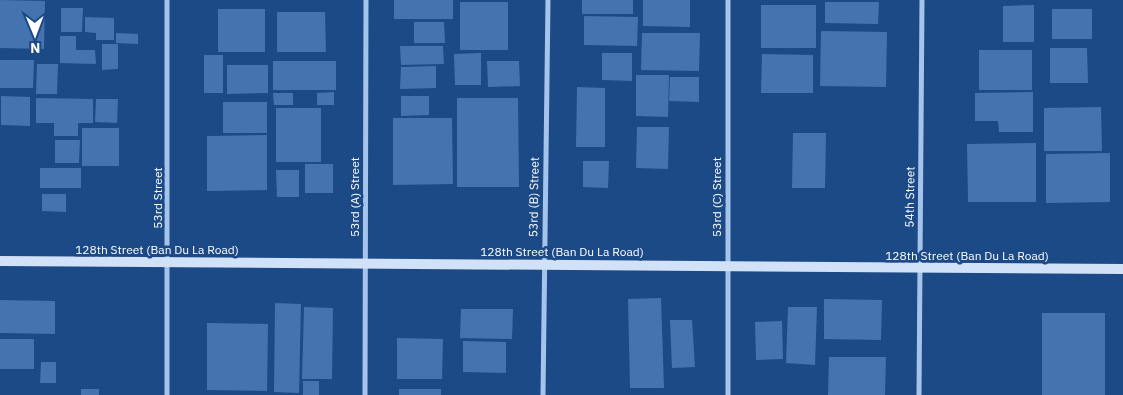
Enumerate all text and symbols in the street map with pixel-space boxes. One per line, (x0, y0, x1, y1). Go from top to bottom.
north arrow (10, 10, 60, 60)
text: N (30, 39, 40, 57)
street label: 53rd (A) Street (347, 157, 362, 237)
street label: 53rd (B) Street (525, 157, 542, 237)
street label: 53rd (C) Street (709, 157, 724, 237)
street label: 54th Street (901, 166, 918, 228)
street label: 53rd Street (150, 167, 165, 229)
street label: 128th Street (Ban Du La Road) (75, 242, 239, 257)
street label: 128th Street (Ban Du La Road) (480, 244, 644, 259)
street label: 128th Street (Ban Du La Road) (885, 248, 1049, 263)

